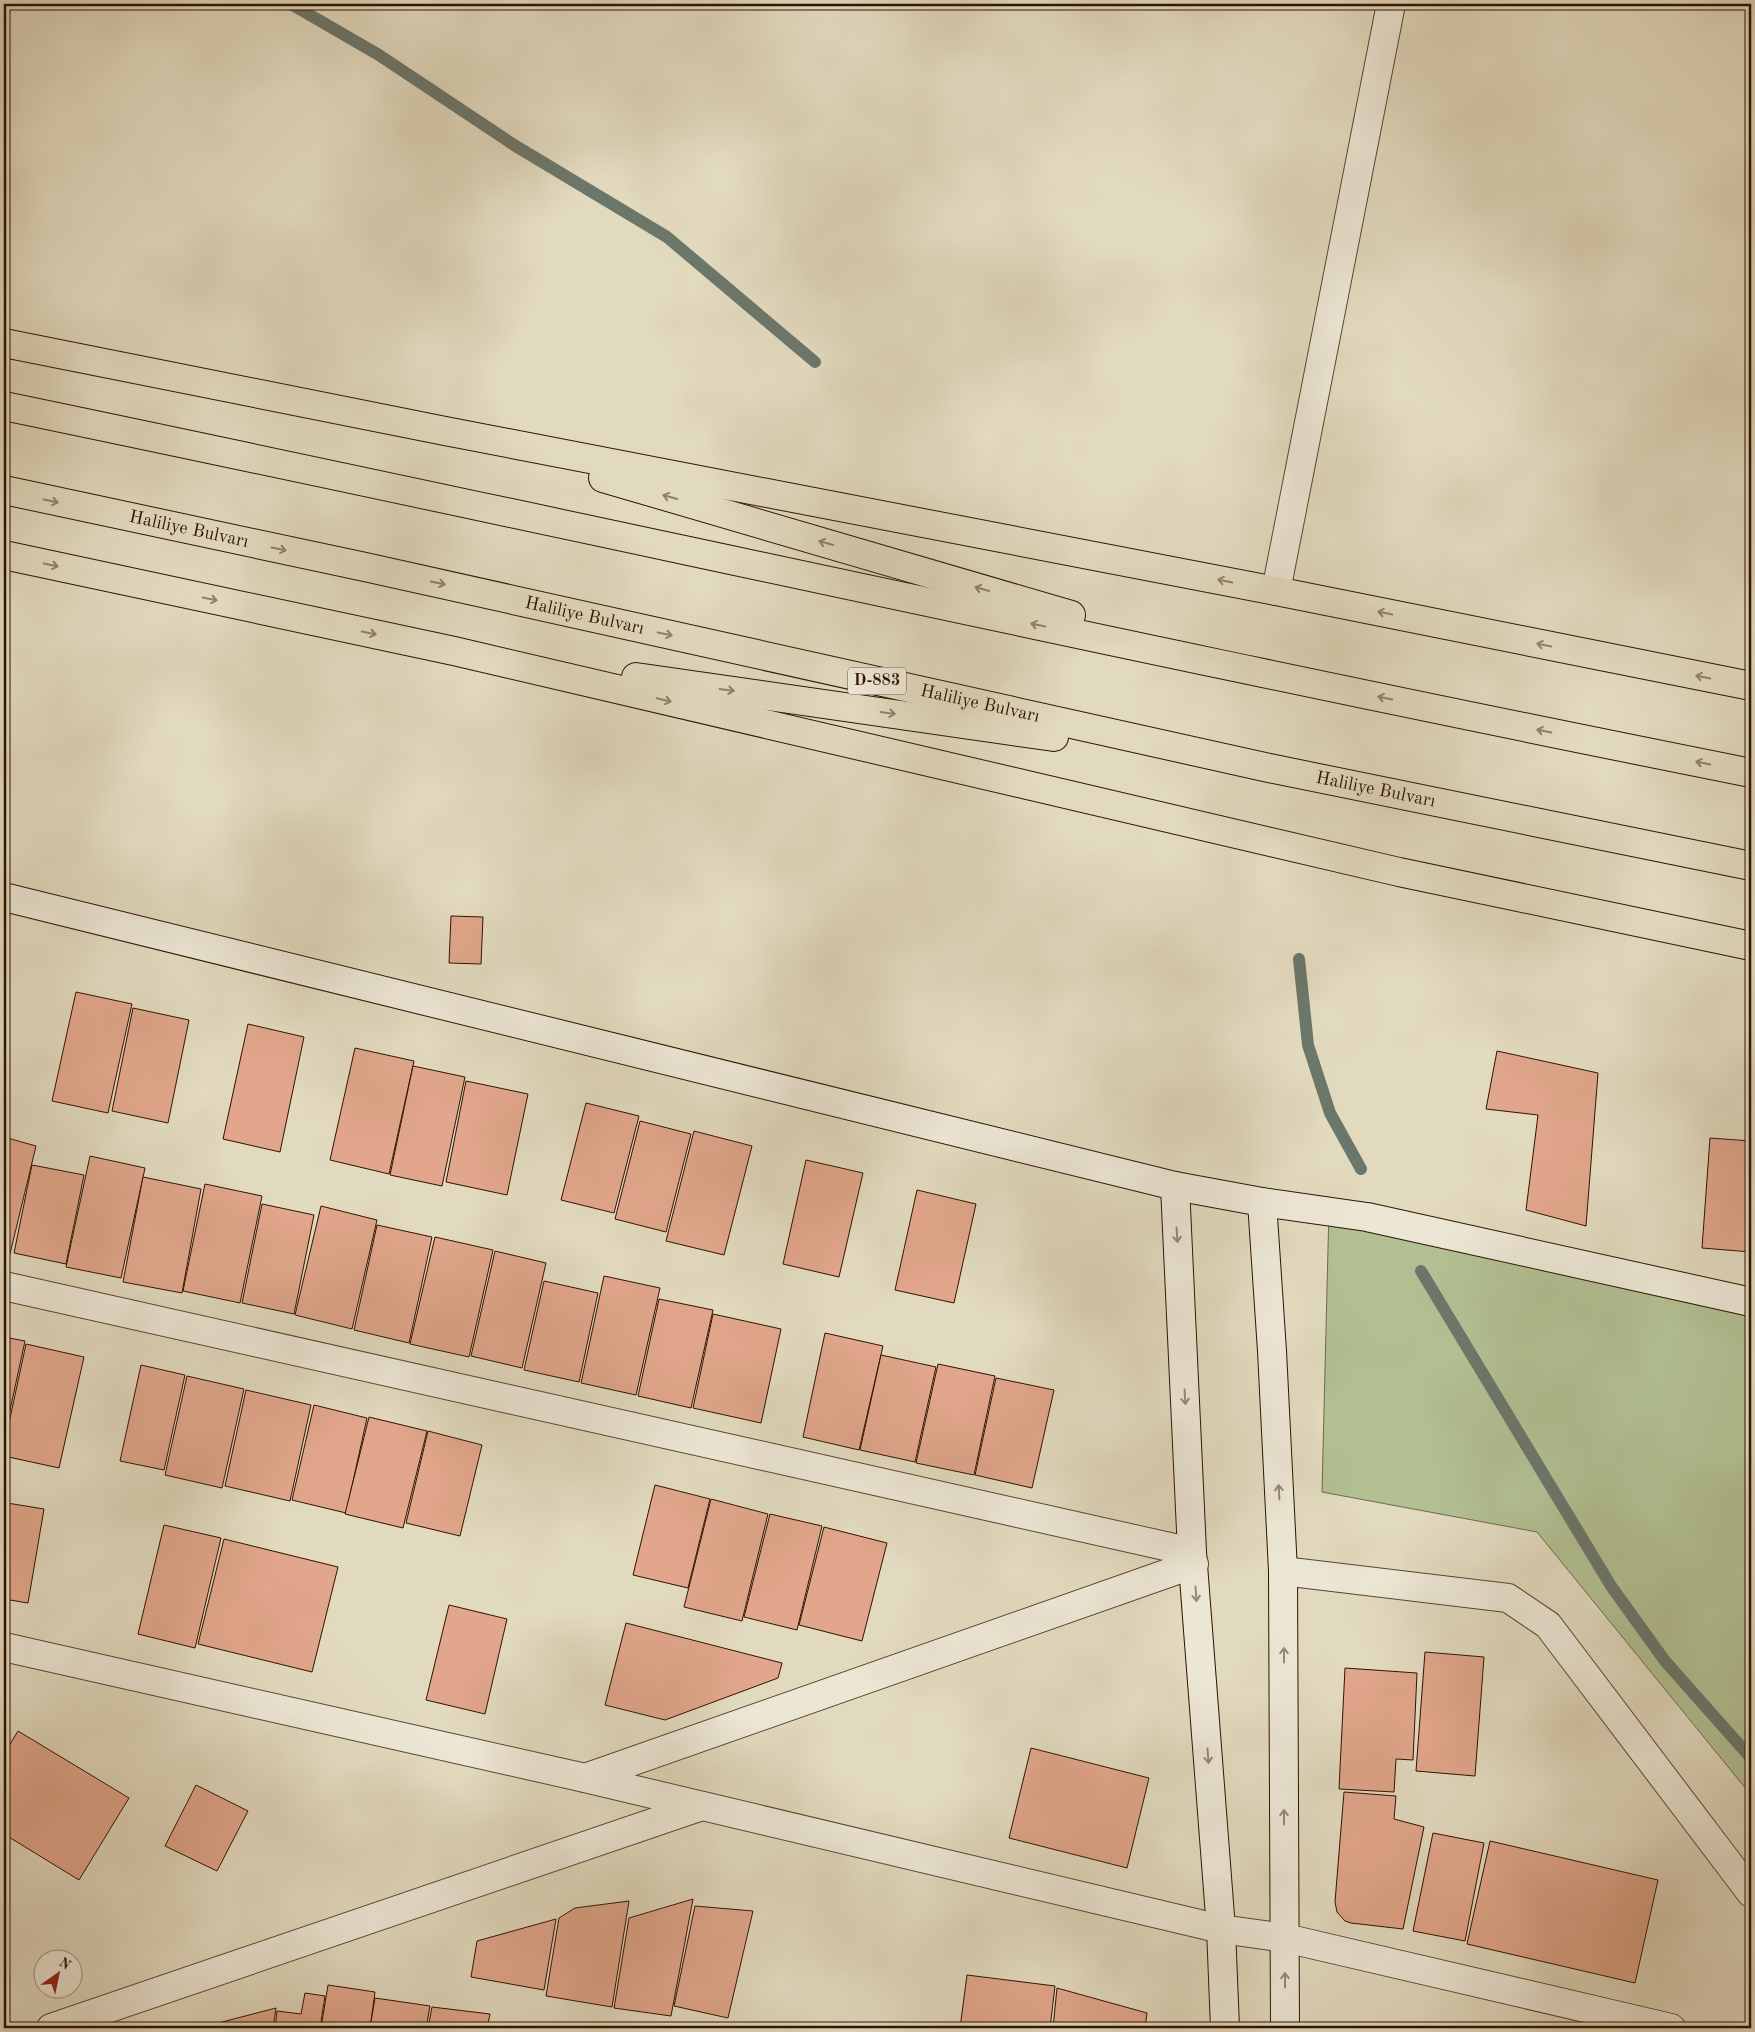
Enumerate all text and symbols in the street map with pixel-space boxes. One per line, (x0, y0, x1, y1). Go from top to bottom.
one-way arrow (663, 492, 679, 502)
one-way arrow (43, 496, 59, 506)
street label: Haliliye Bulvarı (127, 508, 250, 551)
one-way arrow (819, 538, 835, 548)
one-way arrow (270, 545, 286, 554)
one-way arrow (43, 561, 59, 570)
one-way arrow (1218, 576, 1234, 586)
one-way arrow (429, 579, 445, 589)
one-way arrow (975, 583, 991, 593)
street label: Haliliye Bulvarı (523, 594, 646, 638)
one-way arrow (202, 595, 218, 604)
one-way arrow (1377, 608, 1393, 617)
one-way arrow (1030, 620, 1046, 629)
one-way arrow (361, 628, 377, 638)
one-way arrow (656, 630, 672, 639)
one-way arrow (1537, 640, 1553, 649)
road number: D-883 (848, 668, 906, 694)
one-way arrow (1696, 672, 1712, 681)
street label: Haliliye Bulvarı (919, 682, 1041, 726)
one-way arrow (719, 685, 735, 695)
one-way arrow (1378, 693, 1394, 702)
one-way arrow (656, 696, 672, 705)
one-way arrow (880, 708, 896, 718)
one-way arrow (1537, 725, 1553, 735)
one-way arrow (1696, 758, 1712, 768)
street label: Haliliye Bulvarı (1314, 769, 1437, 811)
one-way arrow (1172, 1226, 1182, 1243)
one-way arrow (1180, 1389, 1189, 1405)
one-way arrow (1275, 1484, 1284, 1500)
one-way arrow (1191, 1586, 1201, 1602)
one-way arrow (1279, 1647, 1288, 1663)
one-way arrow (1204, 1748, 1213, 1764)
one-way arrow (1280, 1809, 1289, 1825)
north arrow (32, 1950, 82, 2000)
text: N (56, 1955, 73, 1973)
one-way arrow (1280, 1972, 1290, 1988)

